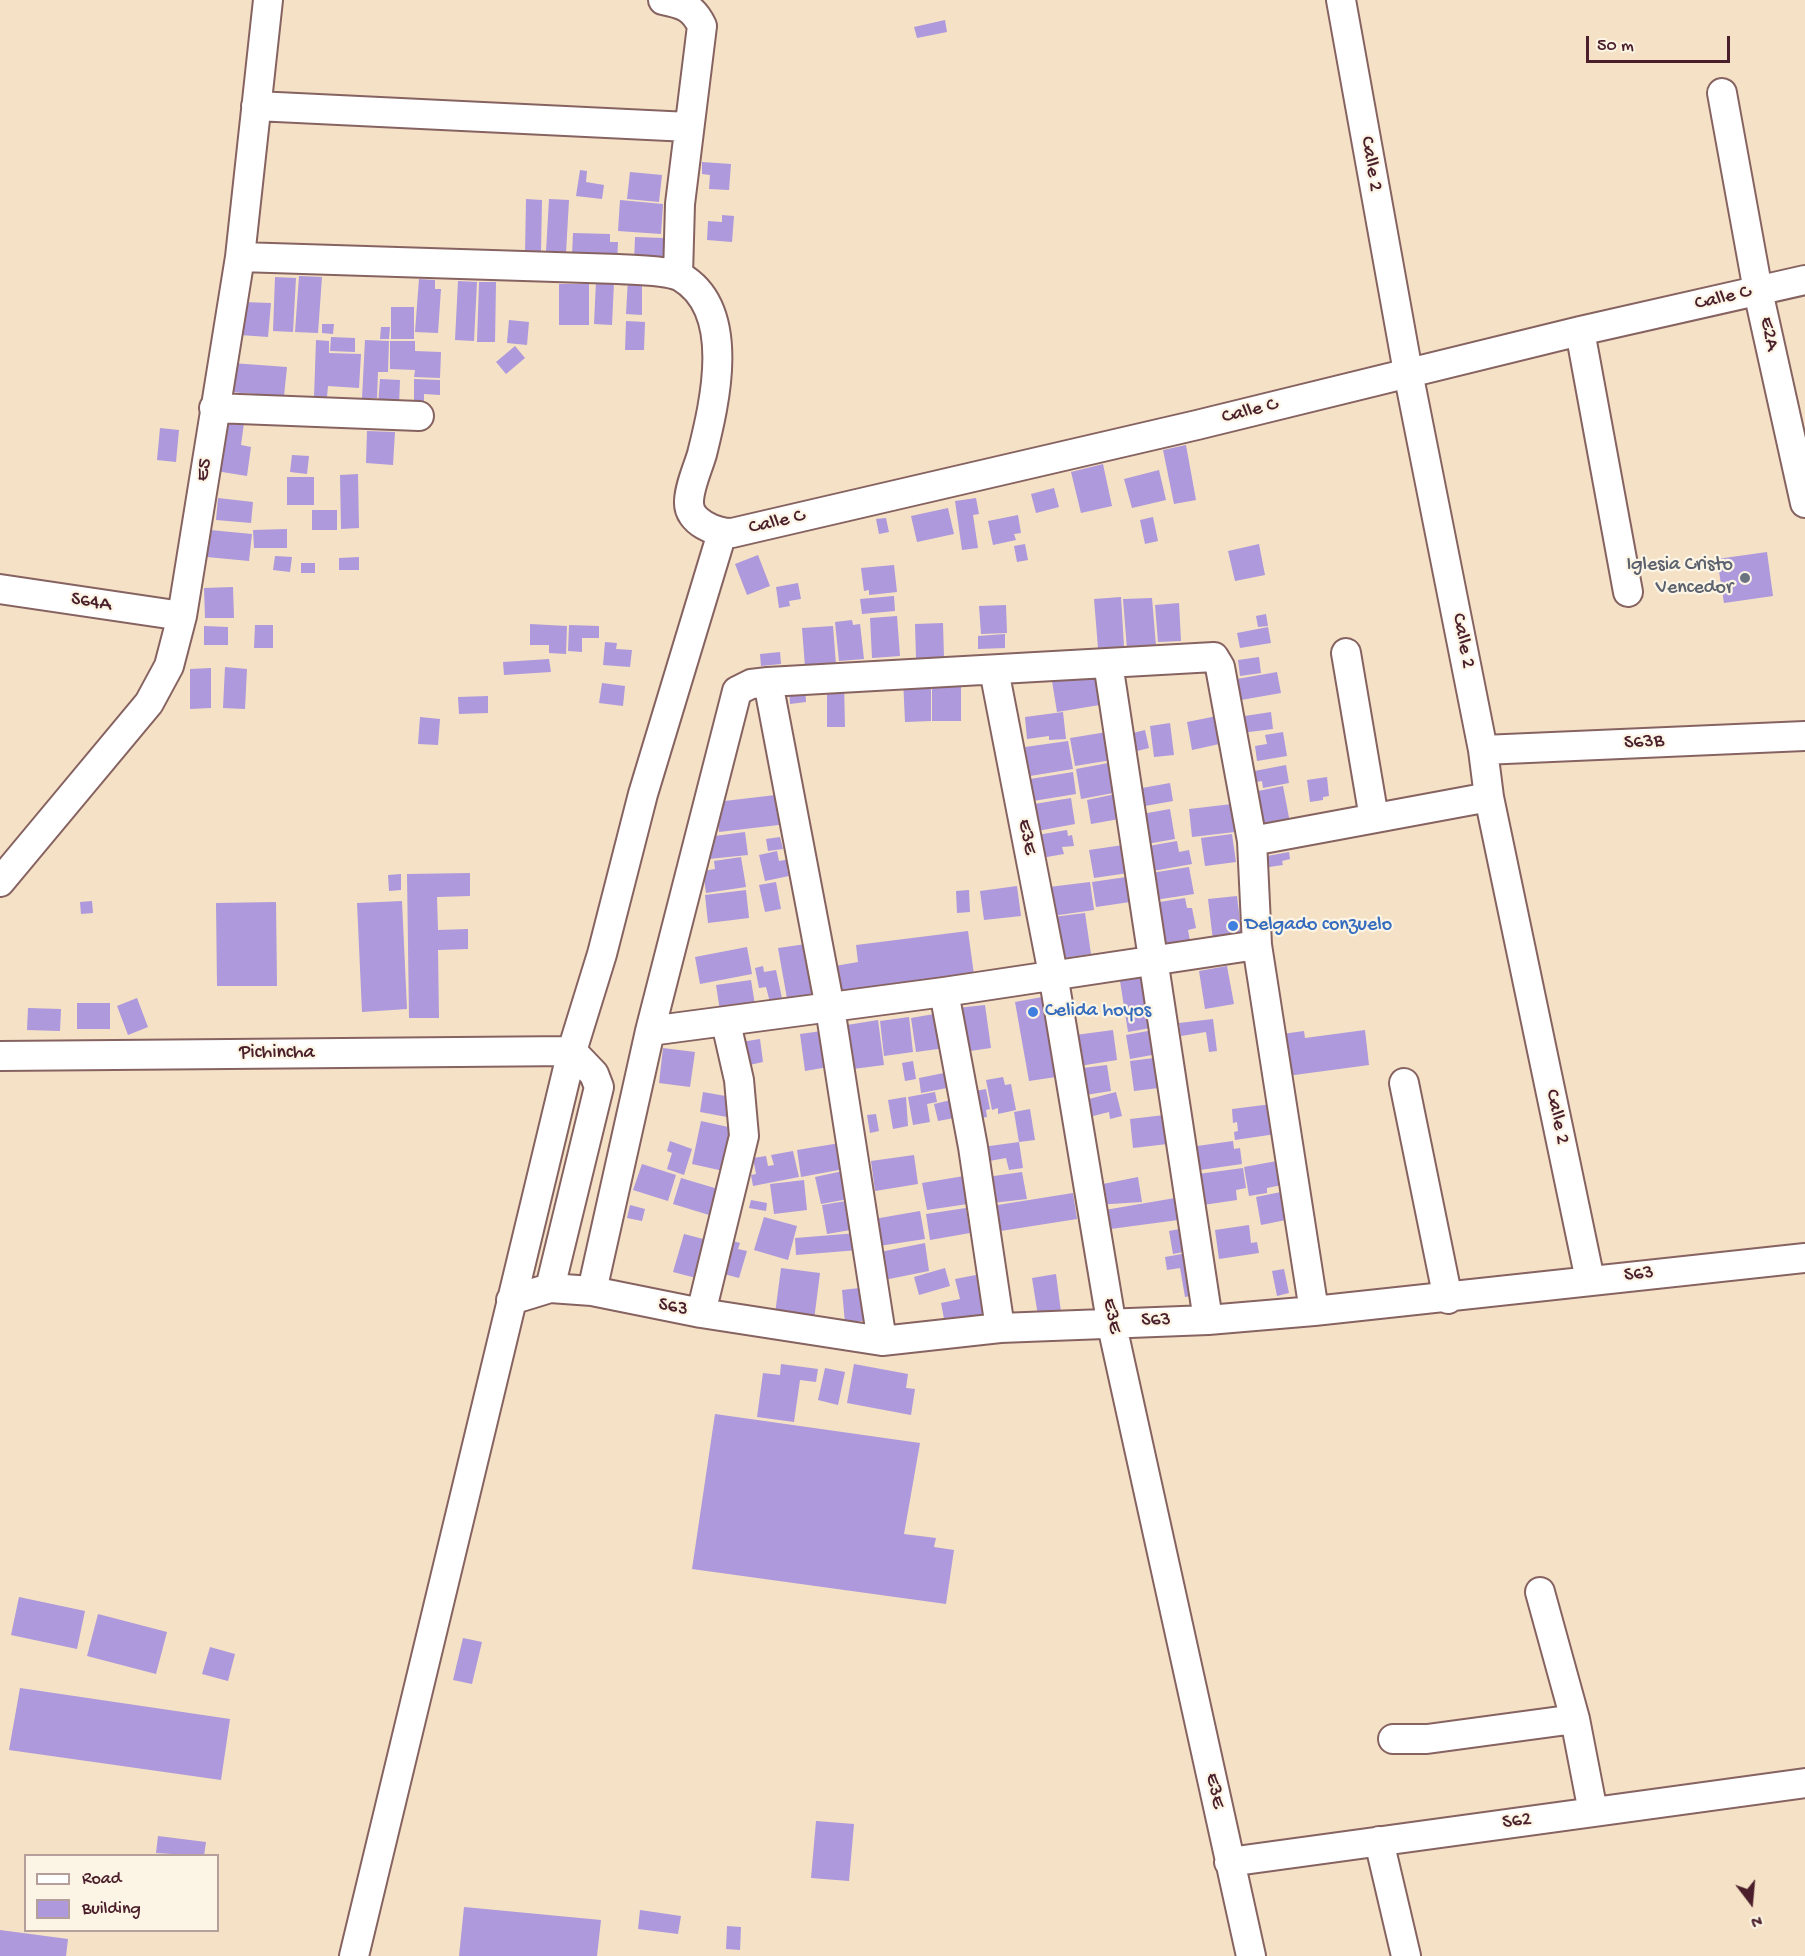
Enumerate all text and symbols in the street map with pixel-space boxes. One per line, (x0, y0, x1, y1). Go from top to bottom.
scale bar (1589, 24, 1733, 62)
text: 50 m (1597, 36, 1634, 57)
street label: Calle 2 (1353, 135, 1387, 193)
street label: Calle C (1693, 281, 1753, 317)
street label: E2A (1753, 315, 1783, 353)
street label: Calle C (1220, 394, 1280, 430)
street label: E5 (191, 457, 219, 483)
street label: Calle C (747, 505, 807, 541)
place label: Iglesia Cristo Vencedor (1626, 554, 1733, 601)
marker: Iglesia Cristo Vencedor (1738, 571, 1752, 585)
street label: S64A (69, 588, 113, 618)
street label: Calle 2 (1445, 611, 1479, 671)
street label: S63B (1623, 730, 1665, 756)
street label: E3E (1011, 817, 1041, 857)
place label: Delgado conzuelo (1245, 914, 1392, 938)
marker: Delgado conzuelo (1226, 919, 1240, 933)
place label: Celida hoyos (1045, 1000, 1151, 1024)
marker: Celida hoyos (1026, 1005, 1040, 1019)
street label: Pichincha (239, 1042, 315, 1066)
street label: Calle 2 (1538, 1087, 1574, 1147)
street label: S63 (1623, 1262, 1655, 1288)
street label: S63 (656, 1293, 690, 1323)
street label: E3E (1096, 1296, 1126, 1336)
street label: S63 (1141, 1309, 1171, 1333)
street label: E3E (1199, 1771, 1229, 1811)
street label: S62 (1501, 1808, 1533, 1836)
legend (24, 1854, 219, 1932)
text: Road (82, 1869, 121, 1890)
north arrow (1721, 1872, 1781, 1932)
text: Building (82, 1899, 141, 1920)
text: N (1748, 1909, 1764, 1930)

